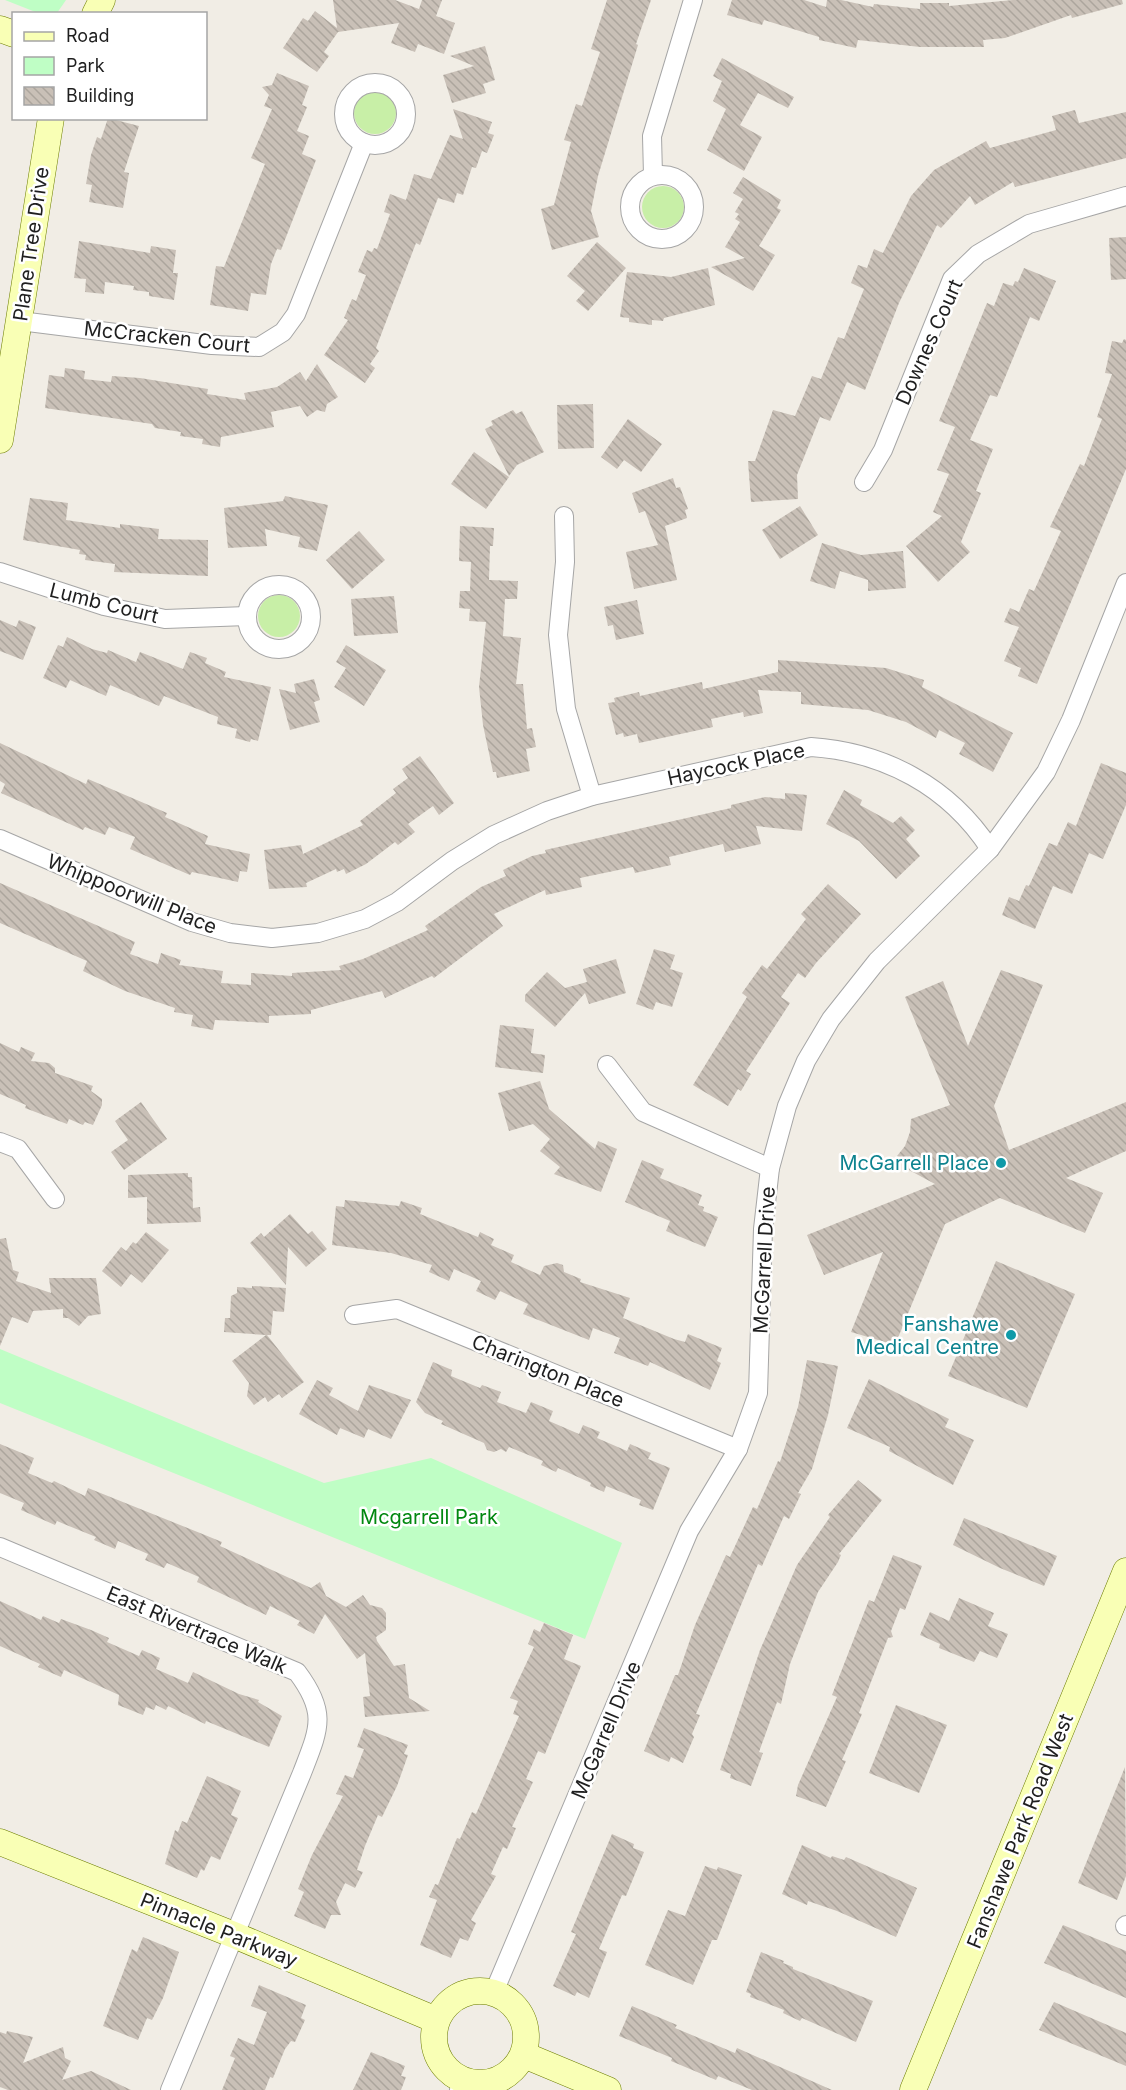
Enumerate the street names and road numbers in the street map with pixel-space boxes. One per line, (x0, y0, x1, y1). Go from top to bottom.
street label: Plane Tree Drive (8, 165, 54, 323)
street label: Downes Court (891, 275, 968, 409)
street label: McCracken Court (83, 316, 252, 358)
street label: Lumb Court (47, 578, 161, 628)
street label: Haycock Place (665, 738, 807, 790)
street label: Whippoorwill Place (44, 849, 220, 939)
street label: McGarrell Drive (748, 1186, 780, 1334)
street label: Charington Place (468, 1330, 628, 1412)
street label: East Rivertrace Walk (103, 1581, 291, 1679)
street label: McGarrell Drive (566, 1658, 646, 1802)
street label: Fanshawe Park Road West (962, 1710, 1078, 1952)
street label: Pinnacle Parkway (137, 1888, 301, 1972)

